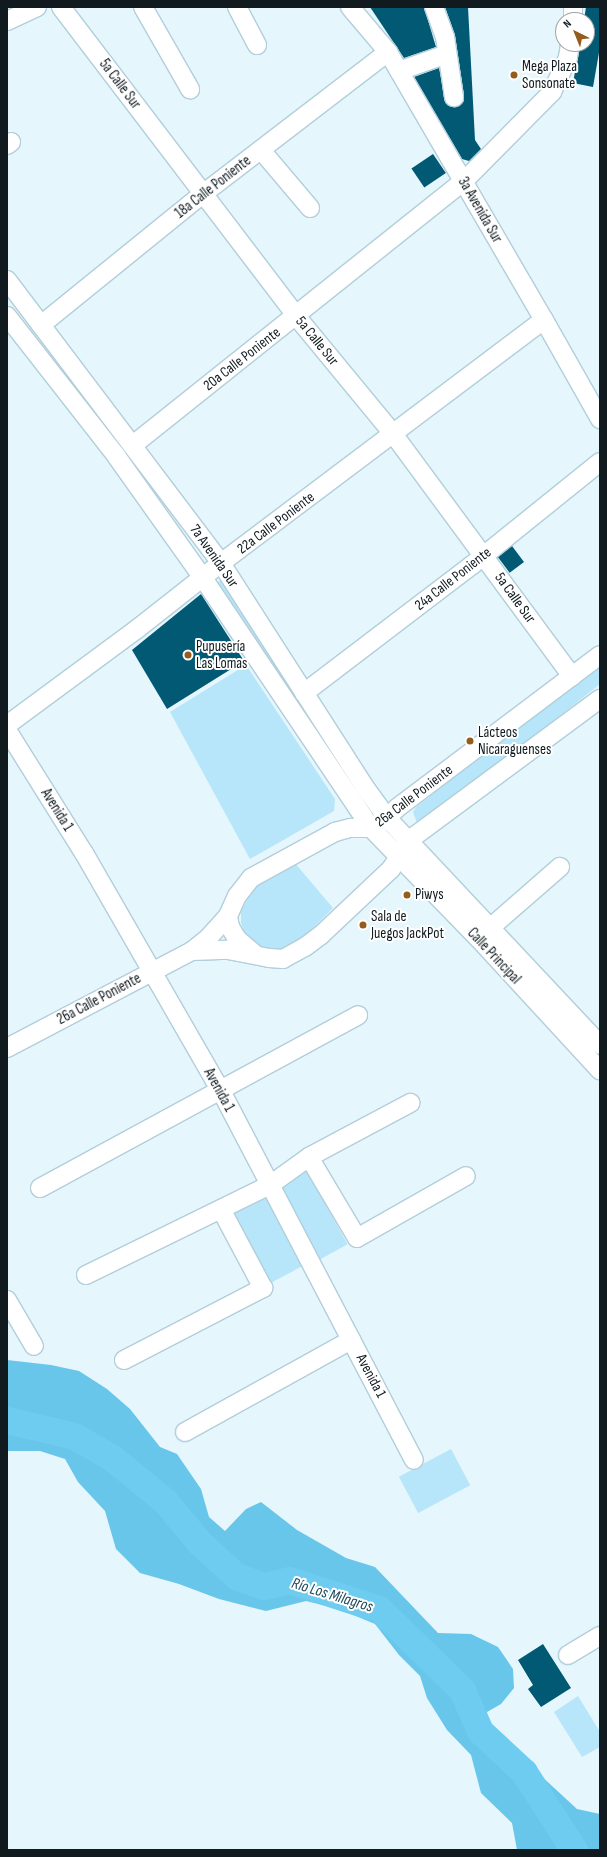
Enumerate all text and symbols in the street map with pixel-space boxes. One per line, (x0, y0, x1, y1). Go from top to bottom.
north arrow (555, 12, 595, 52)
text: N (561, 17, 574, 30)
street label: 5a Calle Sur (95, 55, 145, 113)
place label: Mega Plaza Sonsonate (522, 57, 577, 92)
marker: Mega Plaza Sonsonate (509, 70, 519, 80)
street label: 18a Calle Poniente (171, 152, 255, 222)
street label: 3a Avenida Sur (454, 174, 506, 246)
street label: 5a Calle Sur (292, 313, 342, 369)
street label: 20a Calle Poniente (200, 323, 284, 395)
street label: 22a Calle Poniente (234, 488, 318, 558)
street label: 7a Avenida Sur (186, 521, 242, 591)
street label: 24a Calle Poniente (411, 544, 495, 614)
street label: 5a Calle Sur (491, 569, 539, 627)
place label: Pupusería Las Lomas (196, 637, 247, 672)
marker: Pupusería Las Lomas (183, 650, 193, 660)
place label: Lácteos Nicaraguenses (478, 723, 551, 758)
marker: Lácteos Nicaraguenses (465, 736, 475, 746)
street label: 26a Calle Poniente (372, 761, 456, 831)
street label: Avenida 1 (37, 785, 77, 835)
place label: Piwys (415, 886, 444, 904)
marker: Piwys (402, 890, 412, 900)
place label: Sala de Juegos JackPot (371, 907, 444, 942)
marker: Sala de Juegos JackPot (358, 920, 368, 930)
street label: Calle Principal (463, 924, 525, 988)
street label: 26a Calle Poniente (54, 969, 144, 1029)
street label: Avenida 1 (200, 1065, 238, 1115)
street label: Avenida 1 (352, 1351, 390, 1401)
water label: Río Los Milagros (289, 1575, 375, 1617)

